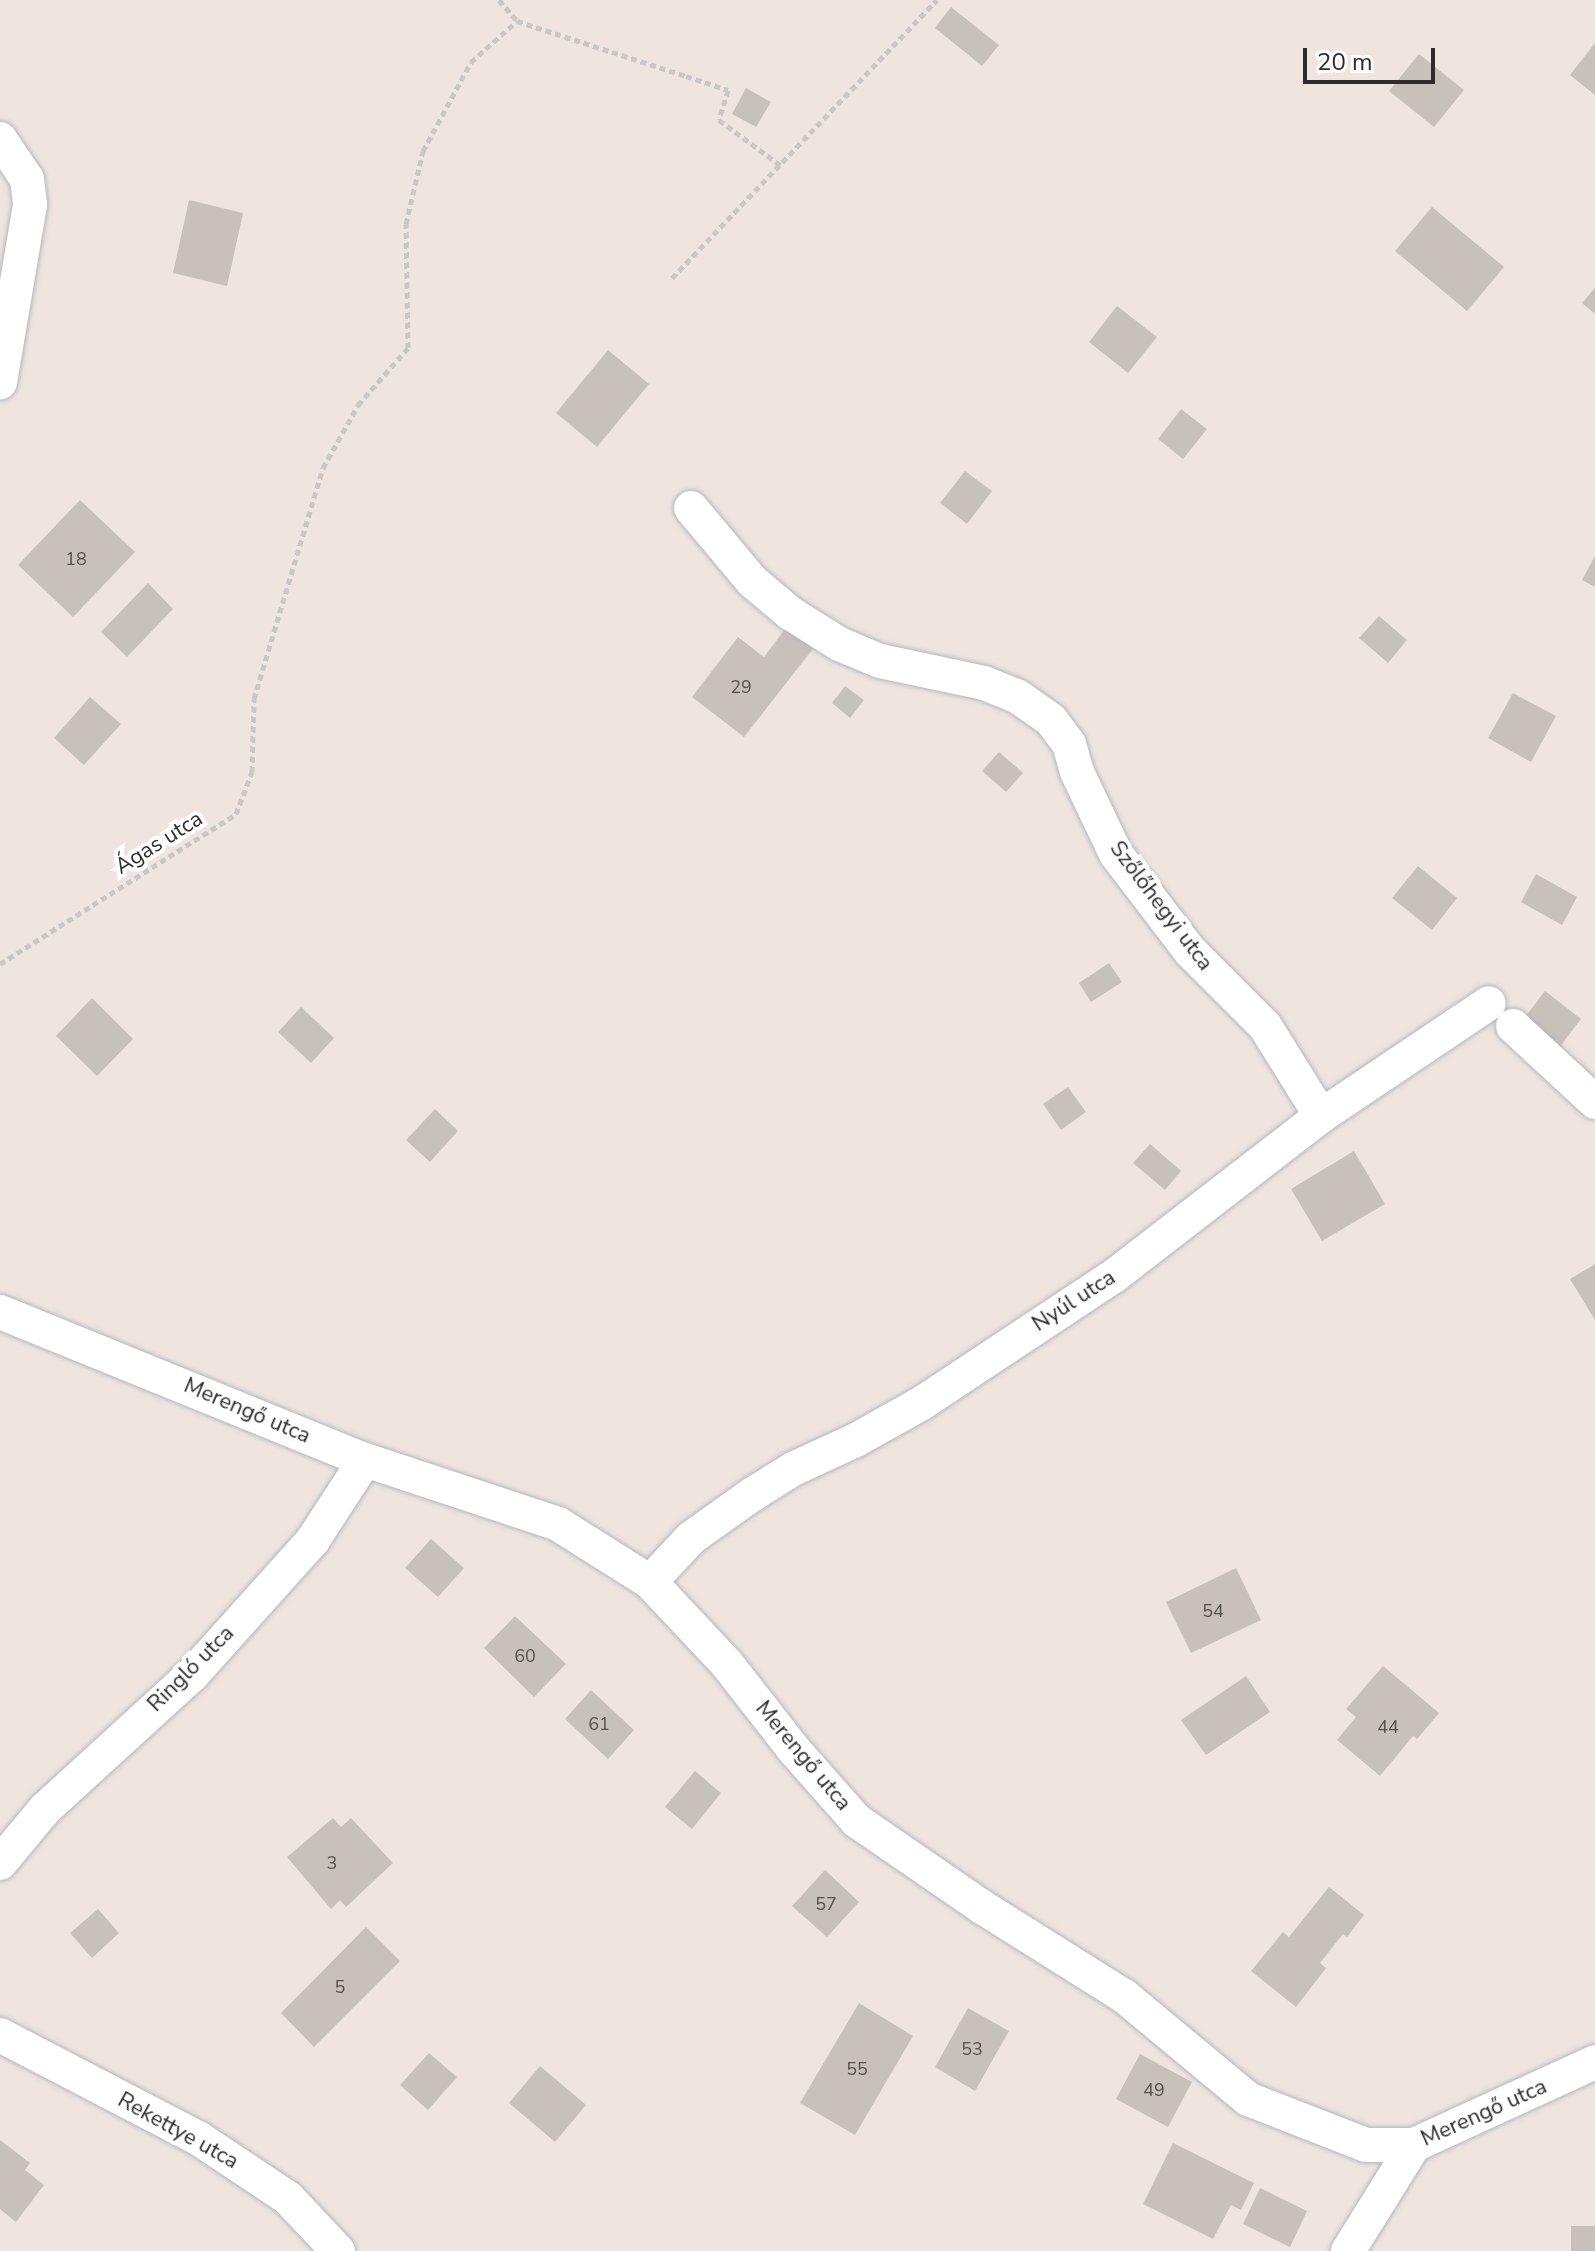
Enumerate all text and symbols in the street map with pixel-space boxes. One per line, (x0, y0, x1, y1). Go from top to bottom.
scale bar (1307, 32, 1439, 82)
text: 20 m (1317, 46, 1373, 78)
house number: 18 (65, 548, 87, 570)
house number: 29 (730, 676, 752, 698)
street label: Ágas utca (110, 806, 208, 880)
street label: Szőlőhegyi utca (1104, 836, 1218, 976)
street label: Nyúl utca (1027, 1264, 1121, 1338)
street label: Merengő utca (180, 1372, 314, 1450)
house number: 54 (1202, 1600, 1224, 1622)
street label: Ringló utca (142, 1620, 240, 1718)
house number: 60 (514, 1645, 536, 1667)
street label: Merengő utca (750, 1696, 856, 1816)
house number: 61 (588, 1713, 610, 1735)
house number: 44 (1377, 1716, 1399, 1738)
house number: 3 (327, 1852, 337, 1874)
house number: 57 (815, 1893, 837, 1915)
house number: 5 (335, 1976, 345, 1998)
house number: 53 (961, 2038, 983, 2060)
house number: 55 (846, 2058, 868, 2080)
street label: Merengő utca (1417, 2074, 1551, 2152)
house number: 49 (1143, 2079, 1165, 2101)
street label: Rekettye utca (113, 2087, 243, 2175)

